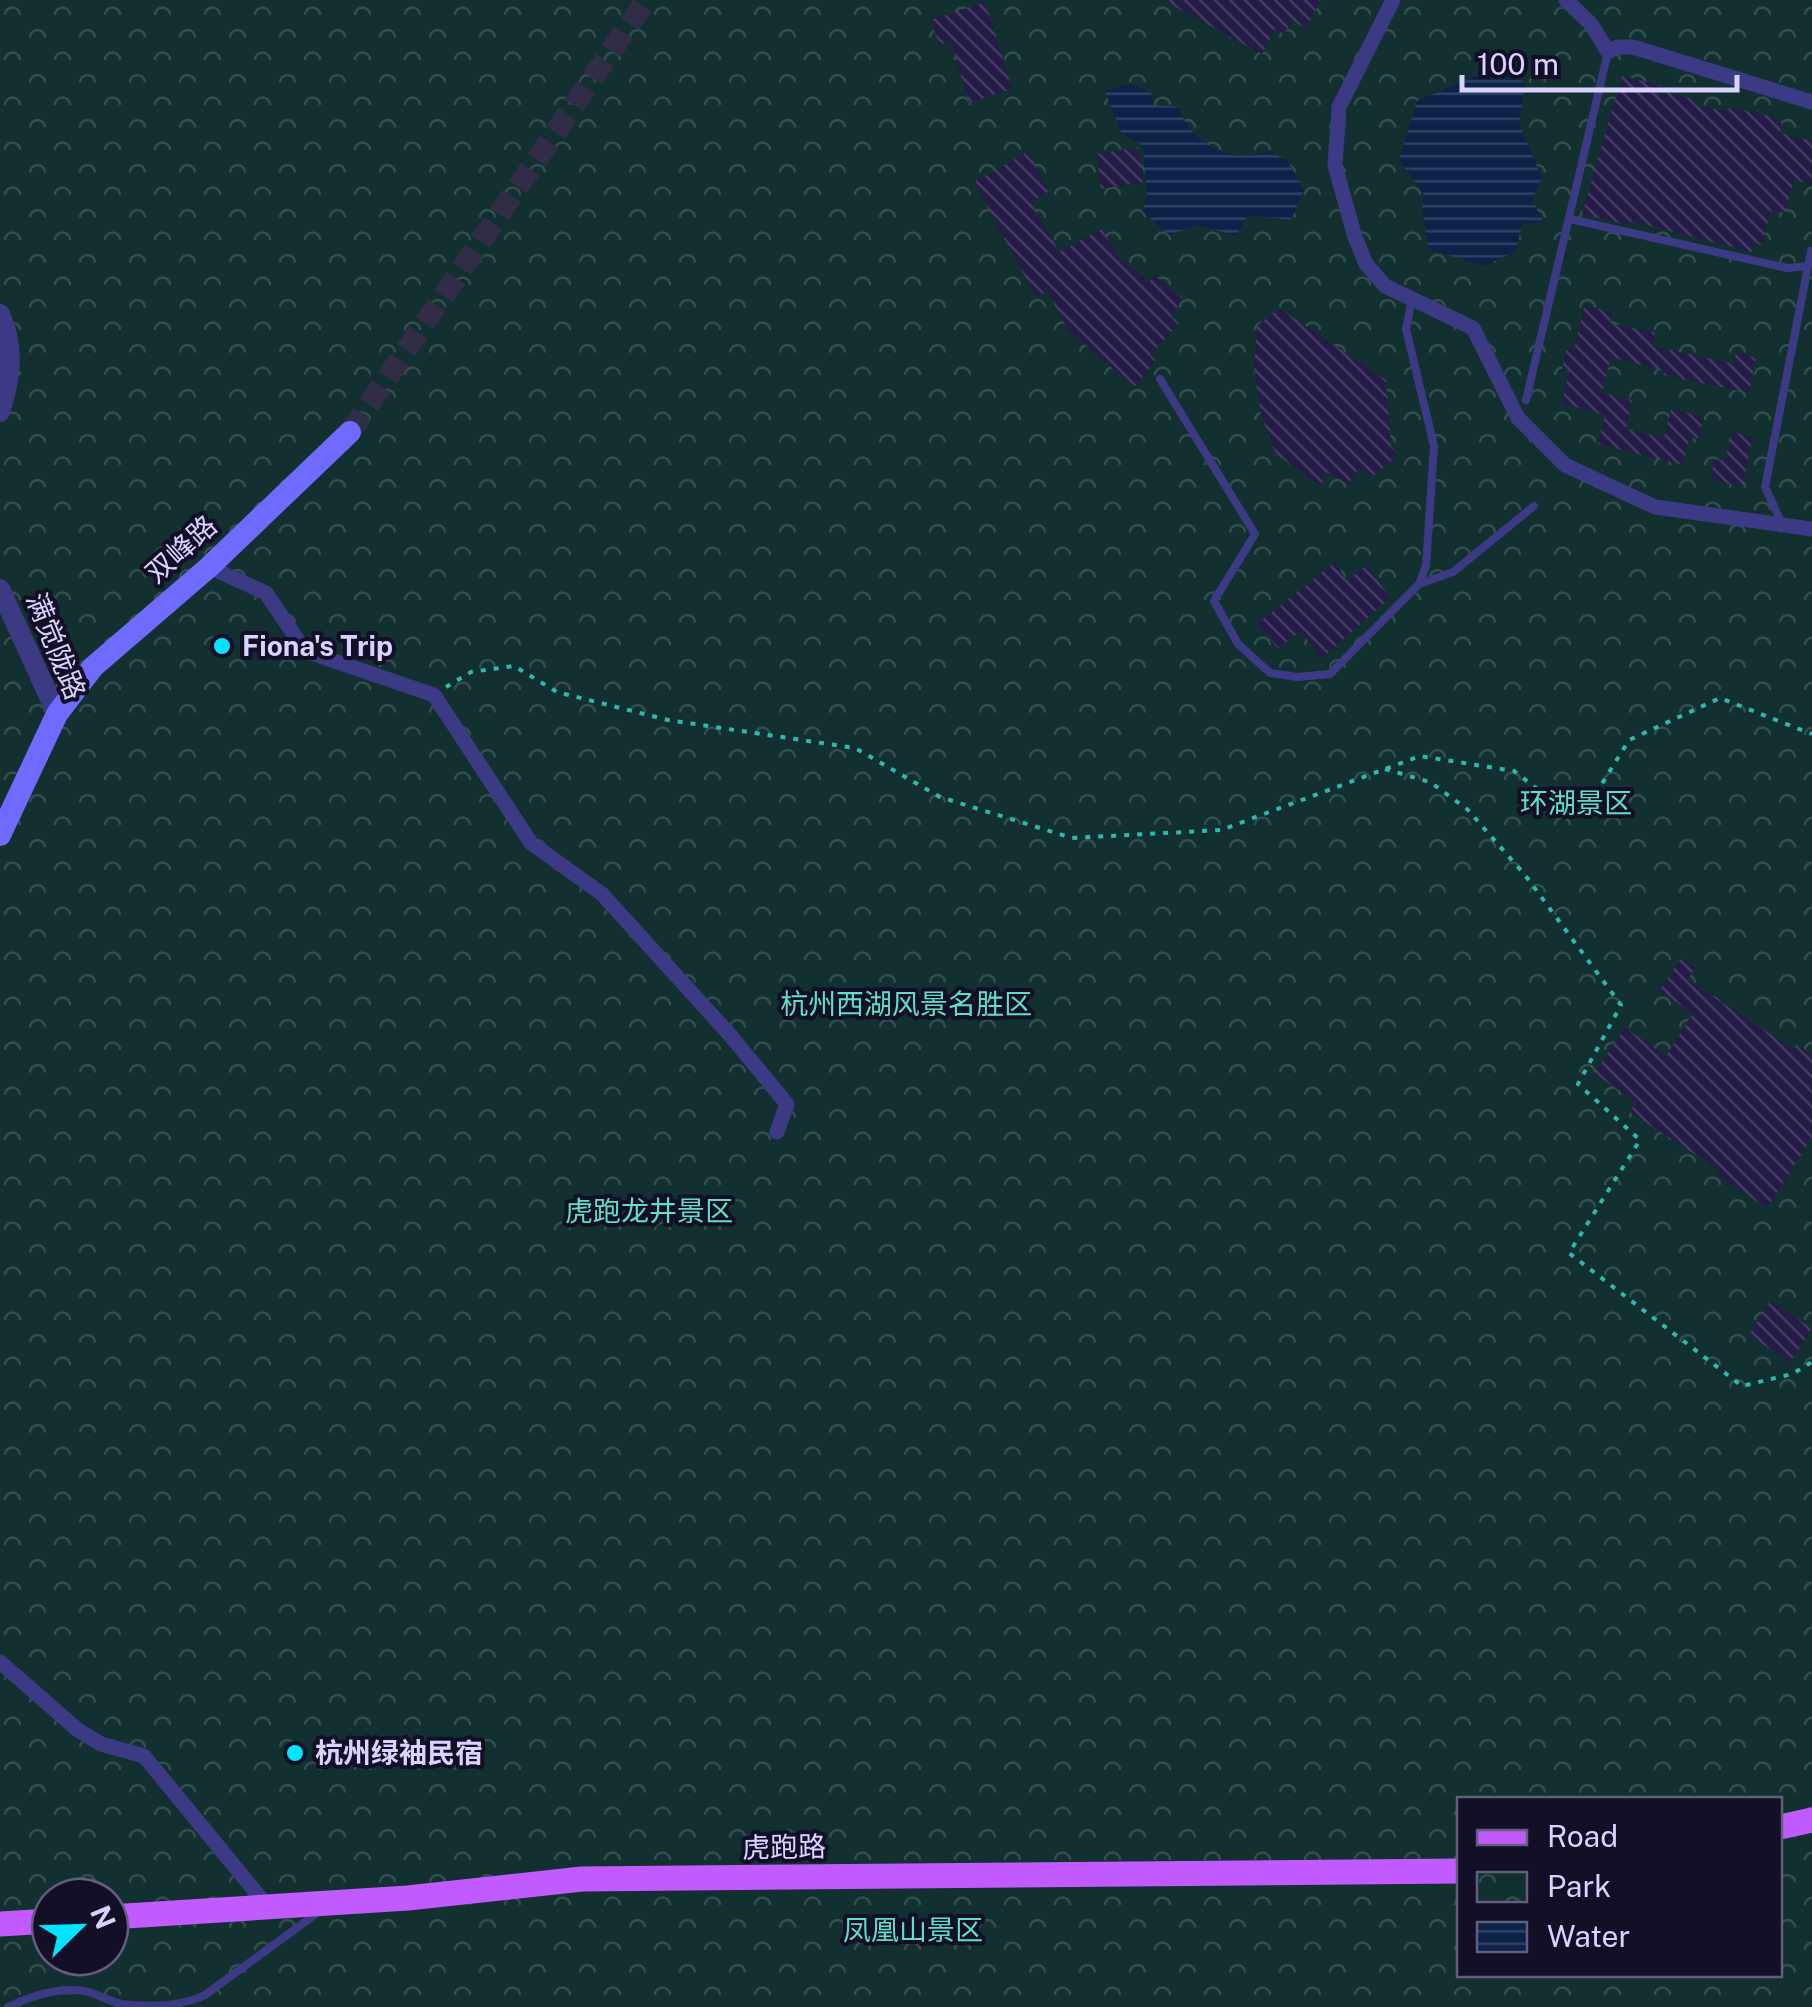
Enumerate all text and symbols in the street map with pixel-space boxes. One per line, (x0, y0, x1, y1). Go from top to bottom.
scale bar (1462, 30, 1737, 92)
text: 100 m (1477, 46, 1559, 82)
street label: 双峰路 (138, 508, 223, 589)
street label: 满觉陇路 (20, 588, 93, 704)
place label: Fiona's Trip (242, 629, 393, 662)
marker: Fiona's Trip (211, 635, 233, 657)
park label: 环湖景区 (1520, 786, 1632, 819)
park label: 杭州西湖风景名胜区 (780, 987, 1032, 1020)
park label: 虎跑龙井景区 (565, 1194, 733, 1227)
place label: 杭州绿袖民宿 (315, 1736, 483, 1769)
marker: 杭州绿袖民宿 (284, 1742, 306, 1764)
legend (1457, 1797, 1782, 1977)
text: Road (1547, 1818, 1618, 1854)
street label: 虎跑路 (742, 1829, 826, 1864)
text: Park (1547, 1868, 1611, 1904)
north arrow (30, 1877, 130, 1977)
text: N (84, 1901, 123, 1934)
park label: 凤凰山景区 (843, 1913, 983, 1946)
text: Water (1547, 1918, 1630, 1954)

